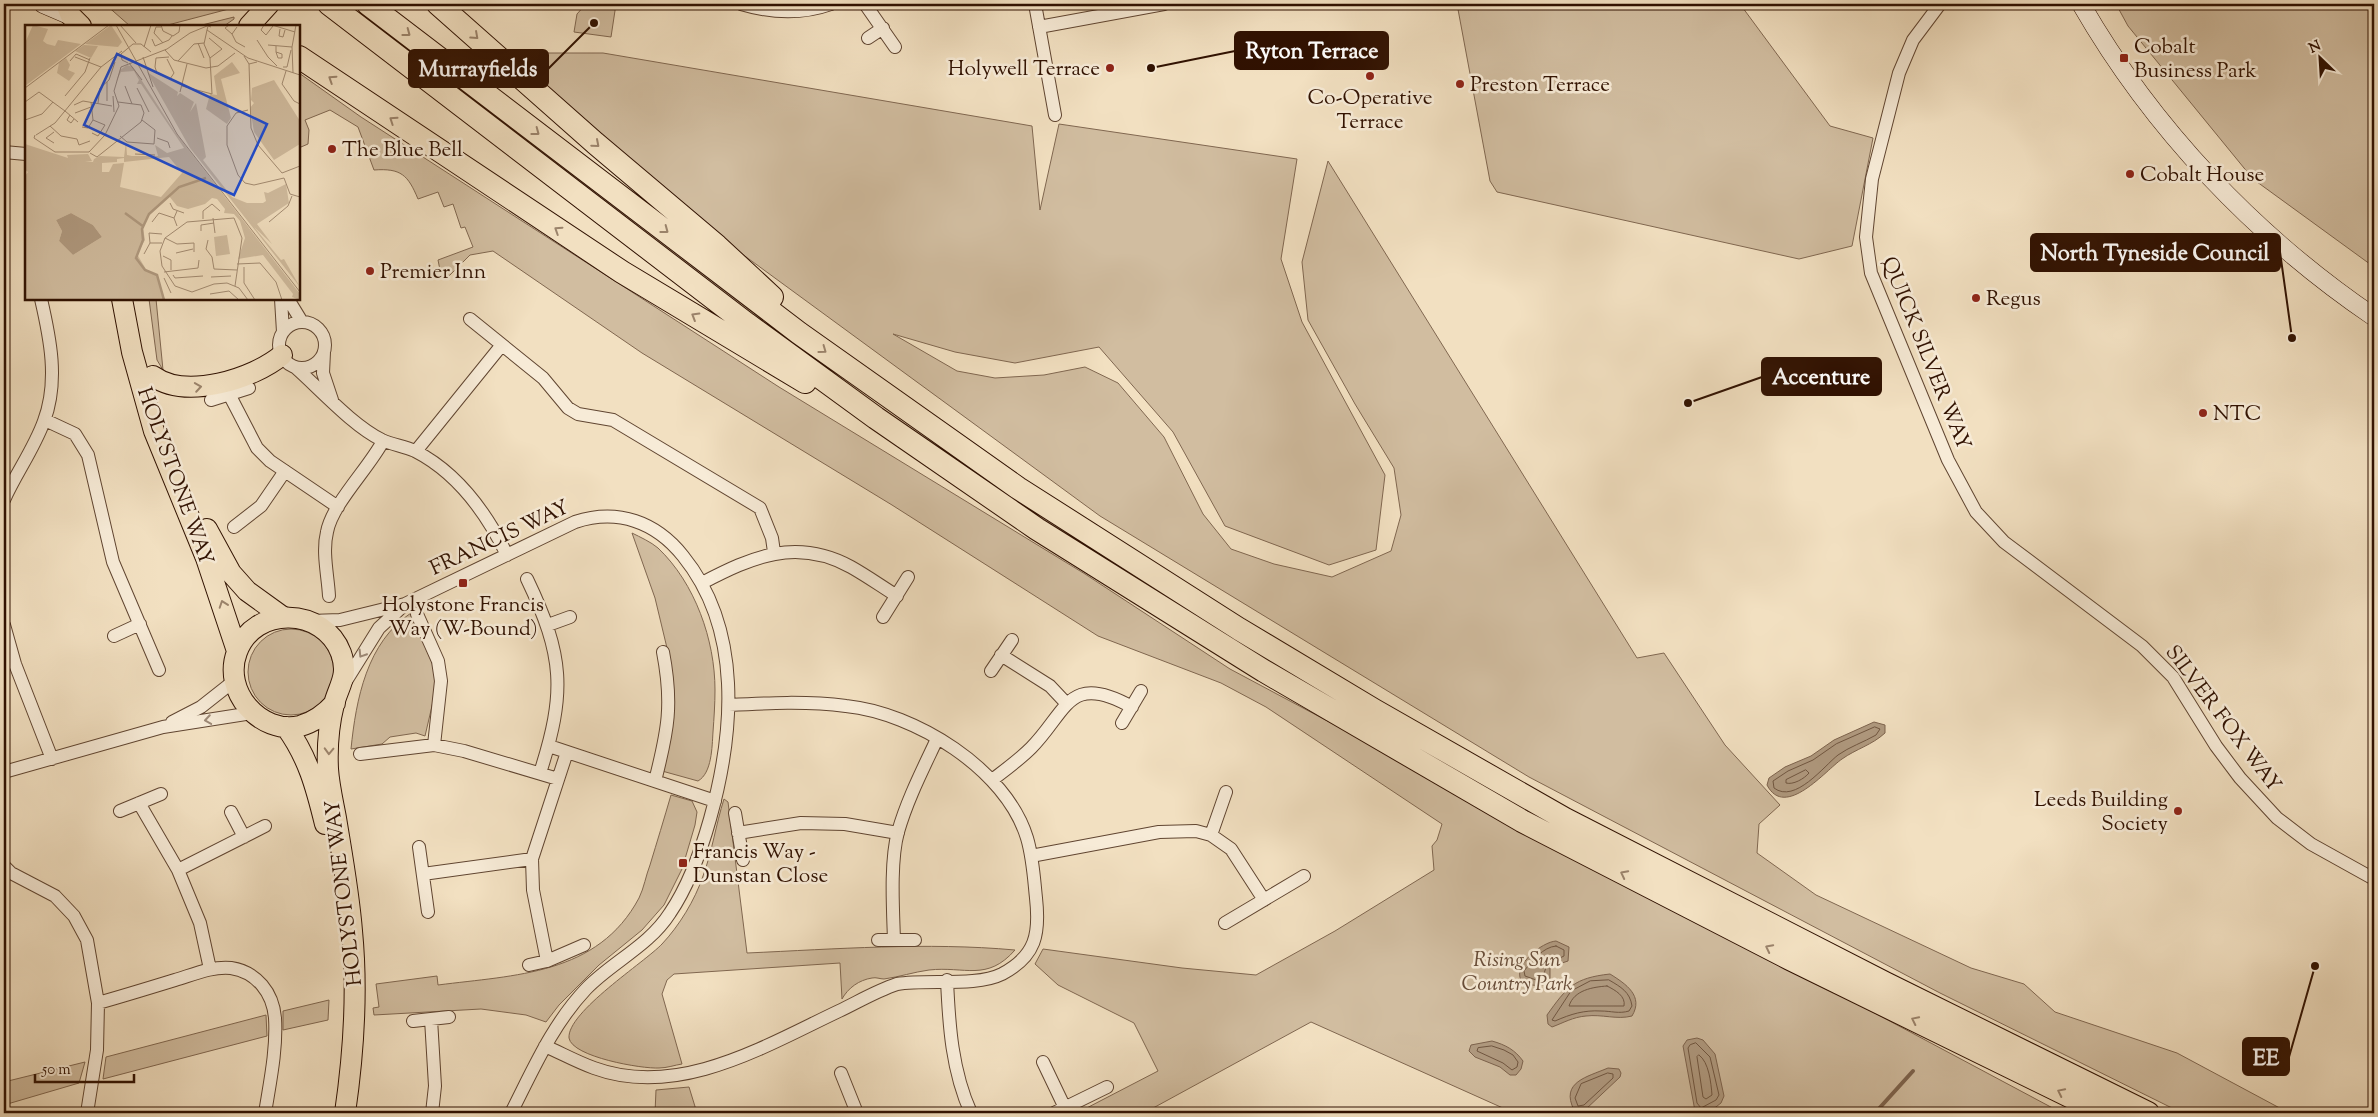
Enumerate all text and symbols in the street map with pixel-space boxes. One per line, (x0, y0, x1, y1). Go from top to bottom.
inset map (25, 25, 300, 300)
one-way arrow (401, 28, 410, 37)
one-way arrow (469, 30, 478, 39)
callout: Ryton Terrace (1235, 32, 1388, 69)
north arrow (2296, 32, 2346, 82)
place label: Cobalt Business Park (2134, 33, 2257, 87)
text: Ryton Terrace (1245, 37, 1379, 69)
text: N (2306, 37, 2325, 59)
callout: Murrayfields (409, 50, 548, 87)
marker: Cobalt Business Park (2118, 52, 2130, 64)
text: Murrayfields (419, 55, 538, 87)
place label: Holywell Terrace (948, 55, 1100, 85)
marker: Holywell Terrace (1104, 62, 1116, 74)
marker: Co-Operative Terrace (1364, 70, 1376, 82)
place label: Preston Terrace (1470, 71, 1610, 101)
one-way arrow (328, 76, 338, 85)
marker: Preston Terrace (1454, 78, 1466, 90)
place label: Co-Operative Terrace (1308, 84, 1432, 138)
one-way arrow (390, 117, 399, 126)
one-way arrow (530, 126, 540, 135)
place label: The Blue Bell (342, 136, 463, 166)
one-way arrow (591, 138, 600, 147)
marker: The Blue Bell (326, 143, 338, 155)
place label: Cobalt House (2140, 161, 2264, 191)
marker: Cobalt House (2124, 168, 2136, 180)
one-way arrow (659, 225, 668, 233)
one-way arrow (554, 226, 563, 236)
callout: North Tyneside Council (2031, 234, 2280, 271)
text: North Tyneside Council (2040, 239, 2270, 271)
street label: QUICK SILVER WAY (1873, 253, 1978, 455)
place label: Premier Inn (380, 258, 486, 288)
marker: Premier Inn (364, 265, 376, 277)
place label: Regus (1986, 285, 2041, 315)
marker: Regus (1970, 292, 1982, 304)
one-way arrow (691, 313, 700, 323)
one-way arrow (817, 343, 826, 353)
callout: Accenture (1762, 358, 1881, 395)
text: Accenture (1772, 363, 1870, 395)
one-way arrow (194, 382, 203, 392)
street label: HOLYSTONE WAY (128, 384, 220, 570)
place label: NTC (2213, 400, 2261, 430)
marker: NTC (2197, 407, 2209, 419)
street label: FRANCIS WAY (425, 493, 574, 584)
marker: Holystone Francis Way (W-Bound) (457, 577, 469, 589)
place label: Holystone Francis Way (W-Bound) (382, 591, 544, 645)
one-way arrow (218, 601, 228, 609)
street label: SILVER FOX WAY (2157, 639, 2288, 799)
one-way arrow (359, 649, 369, 658)
one-way arrow (203, 714, 211, 725)
one-way arrow (324, 748, 334, 755)
place label: Leeds Building Society (2034, 786, 2169, 840)
street label: HOLYSTONE WAY (319, 798, 371, 988)
marker: Leeds Building Society (2172, 805, 2184, 817)
place label: Francis Way - Dunstan Close (693, 838, 828, 892)
marker: Francis Way - Dunstan Close (677, 857, 689, 869)
one-way arrow (1621, 870, 1630, 880)
one-way arrow (1765, 944, 1774, 954)
park label: Rising Sun Country Park (1462, 946, 1573, 1000)
one-way arrow (1911, 1016, 1920, 1026)
callout: EE (2243, 1038, 2289, 1075)
text: EE (2253, 1044, 2280, 1076)
scale bar (35, 1052, 134, 1084)
text: 50 m (41, 1060, 71, 1081)
one-way arrow (2057, 1088, 2066, 1098)

